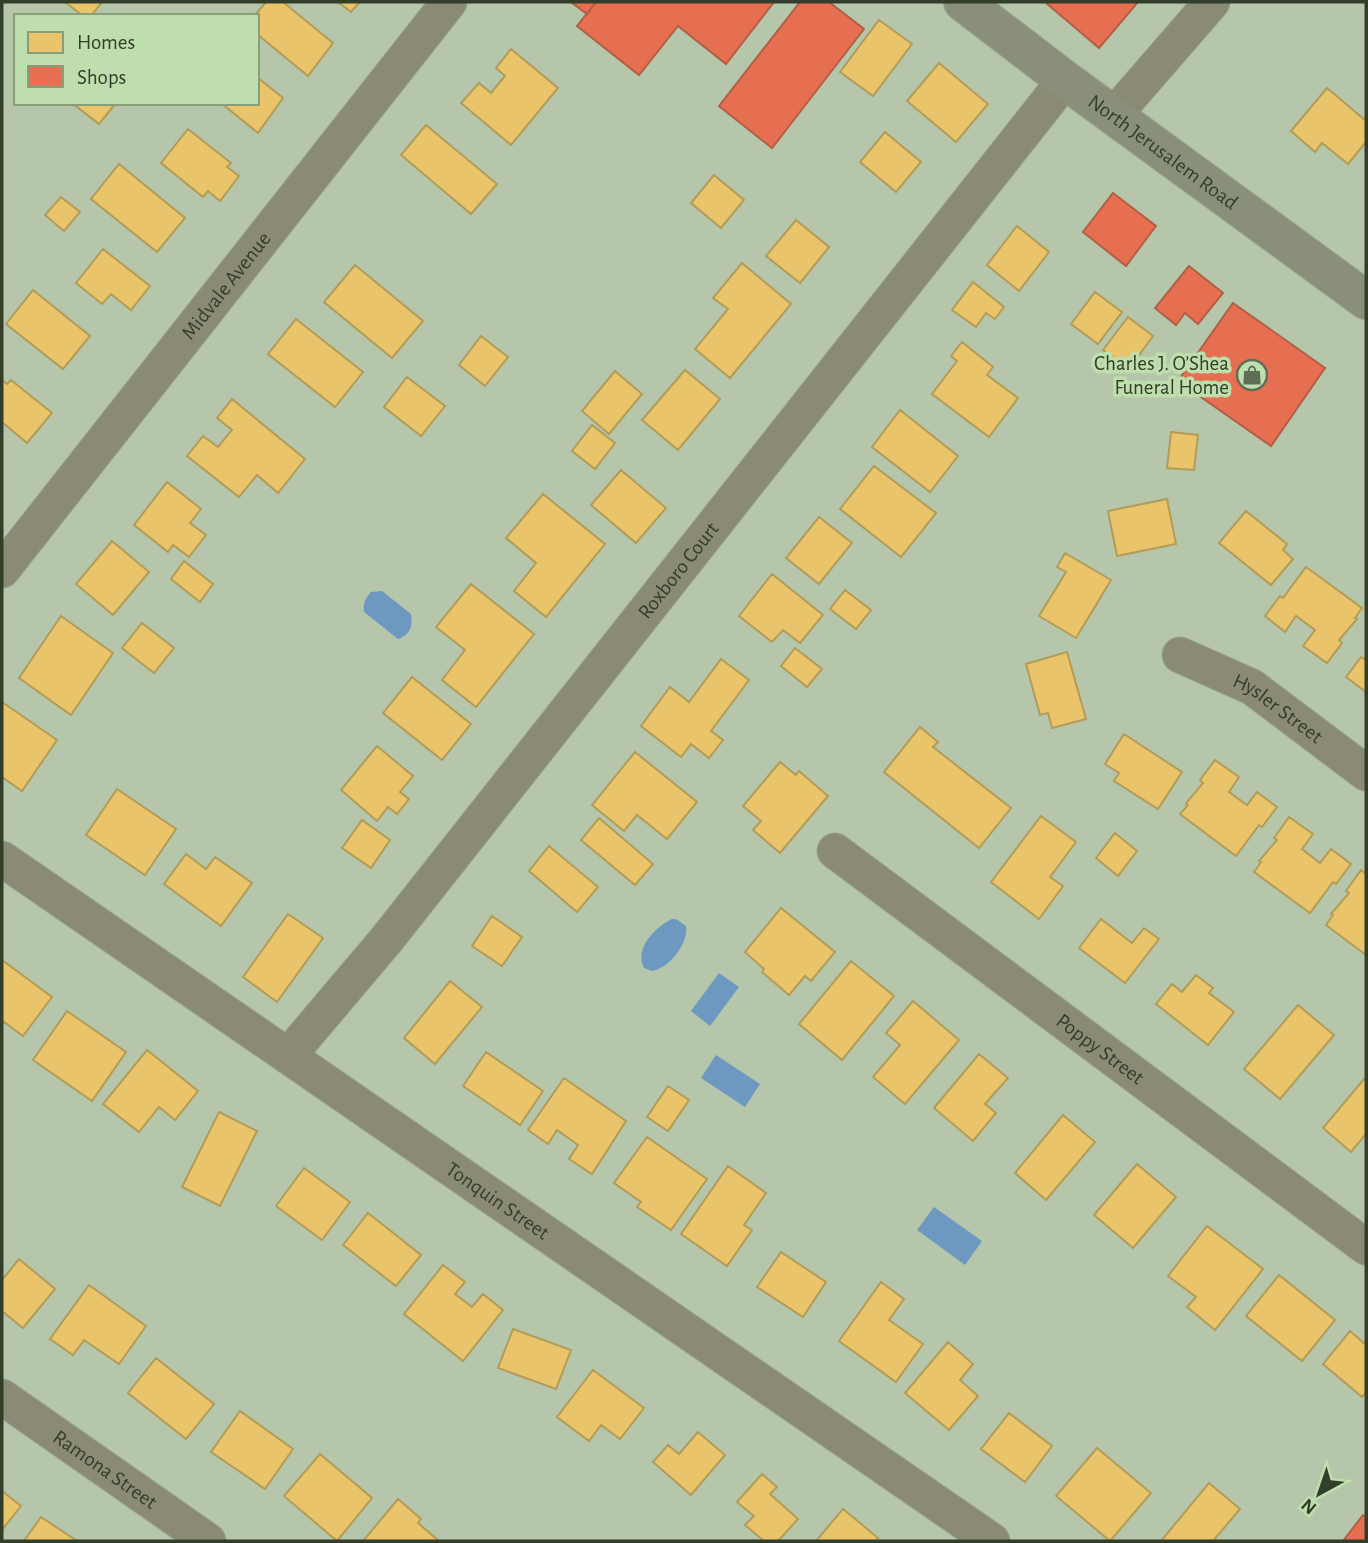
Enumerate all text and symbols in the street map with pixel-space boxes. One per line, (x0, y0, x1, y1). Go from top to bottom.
legend (14, 14, 259, 105)
text: Homes (77, 32, 135, 53)
text: Shops (77, 67, 126, 88)
street label: North Jerusalem Road (1084, 90, 1242, 213)
street label: Midvale Avenue (177, 228, 274, 343)
place label: Charles J. O’Shea Funeral Home (1094, 353, 1229, 398)
shop icon: Charles J. O’Shea Funeral Home (1235, 358, 1269, 392)
street label: Roxboro Court (634, 518, 722, 622)
street label: Hysler Street (1230, 670, 1327, 747)
street label: Poppy Street (1053, 1010, 1148, 1088)
street label: Tonquin Street (442, 1158, 553, 1243)
street label: Ramona Street (50, 1426, 161, 1513)
north arrow (1284, 1459, 1354, 1529)
text: N (1298, 1494, 1320, 1517)

